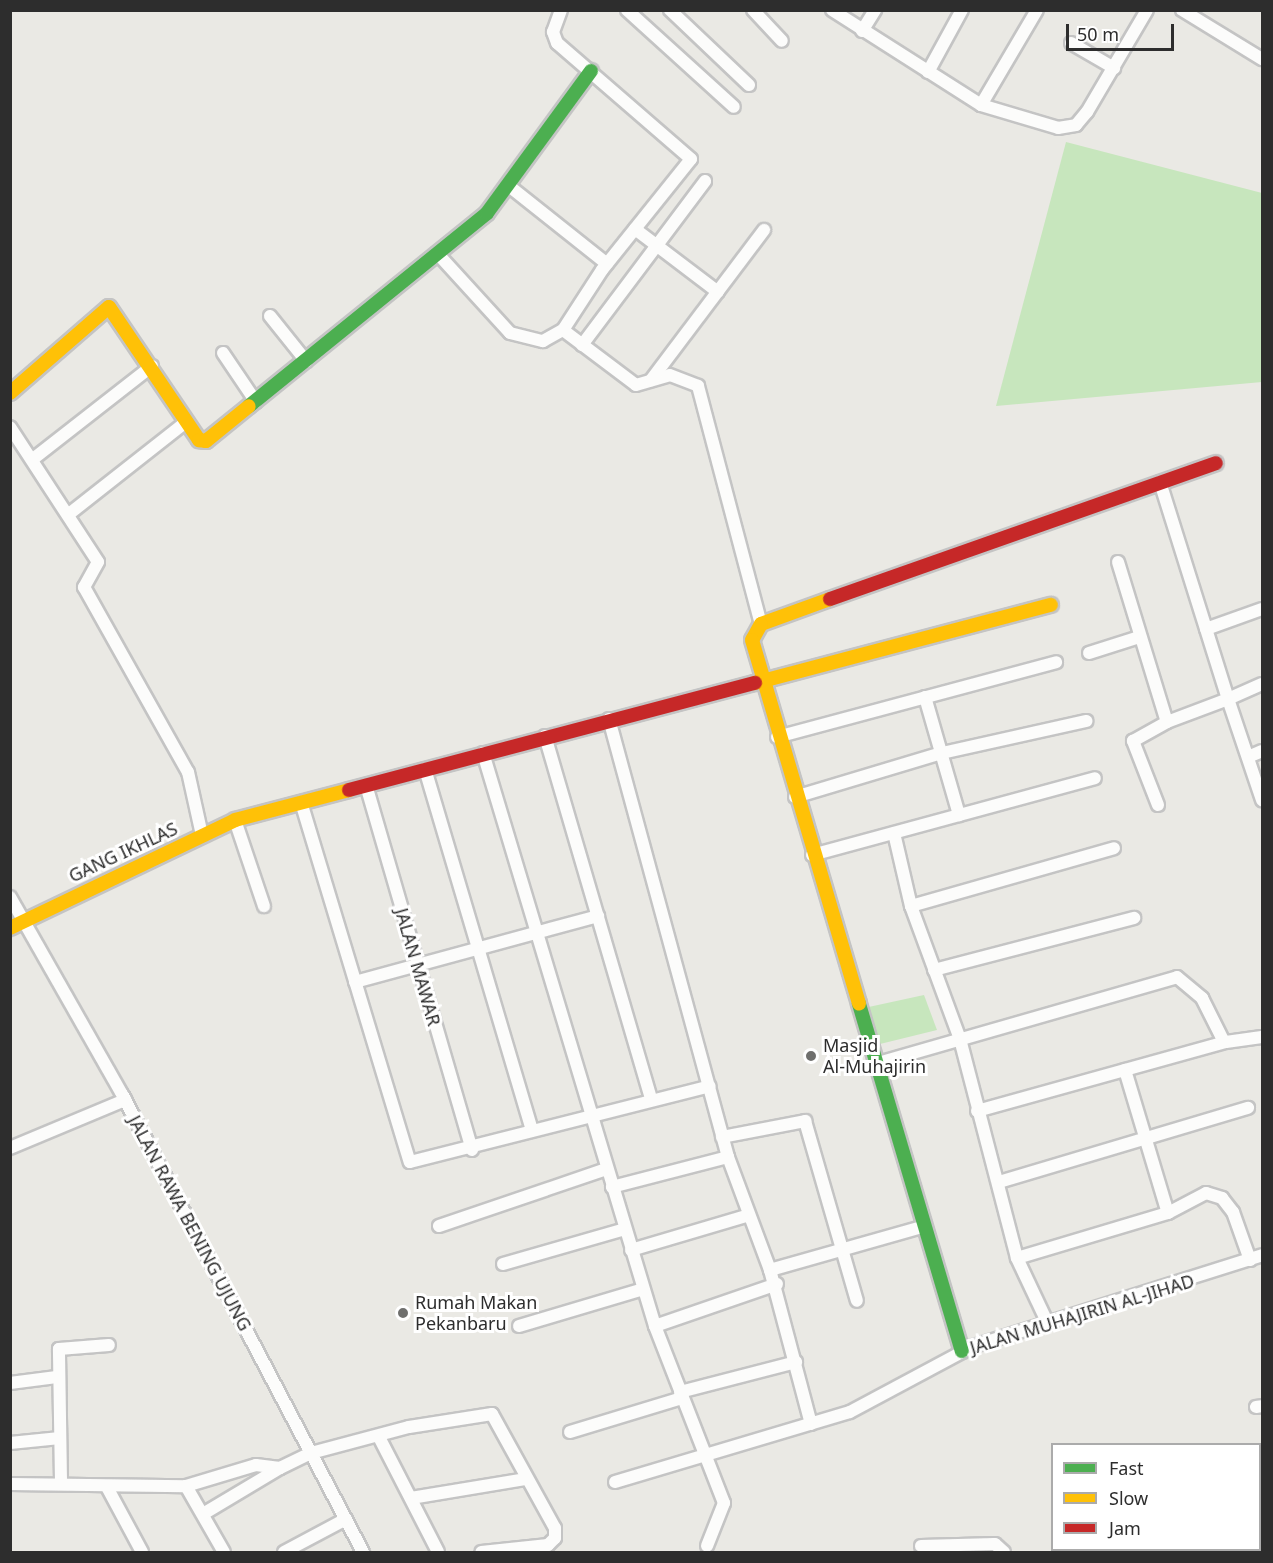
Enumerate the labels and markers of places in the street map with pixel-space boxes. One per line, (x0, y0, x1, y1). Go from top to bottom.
place label: Masjid Al-Muhajirin (823, 1035, 926, 1078)
marker: Masjid Al-Muhajirin (804, 1049, 818, 1063)
place label: Rumah Makan Pekanbaru (415, 1292, 537, 1334)
marker: Rumah Makan Pekanbaru (396, 1306, 410, 1320)

